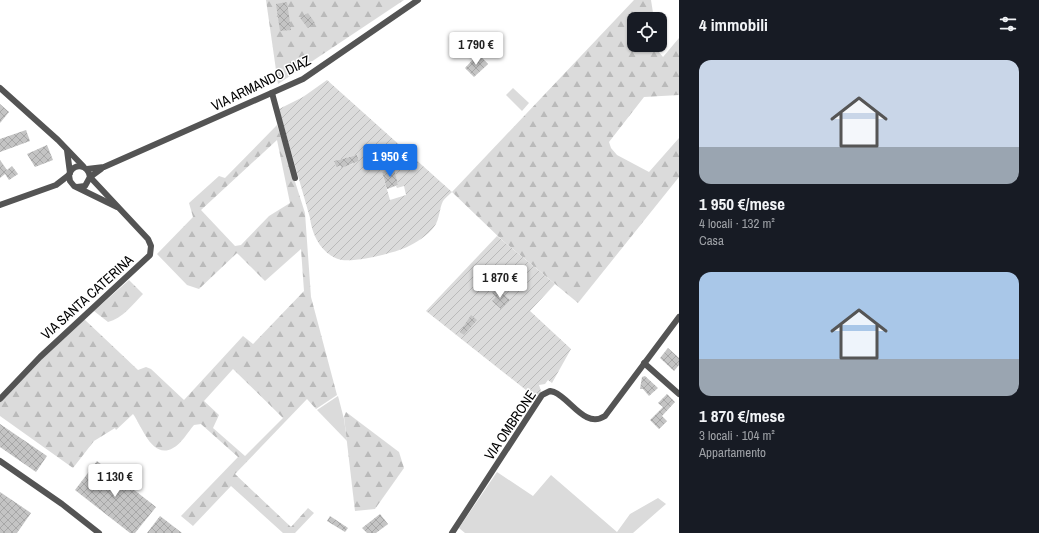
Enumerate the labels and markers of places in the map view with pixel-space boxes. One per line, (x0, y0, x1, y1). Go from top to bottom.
pin: 1 790 € (439, 32, 513, 66)
pin: 1 950 € (353, 144, 427, 178)
pin: 1 870 € (463, 265, 537, 299)
pin: 1 130 € (78, 464, 152, 498)

